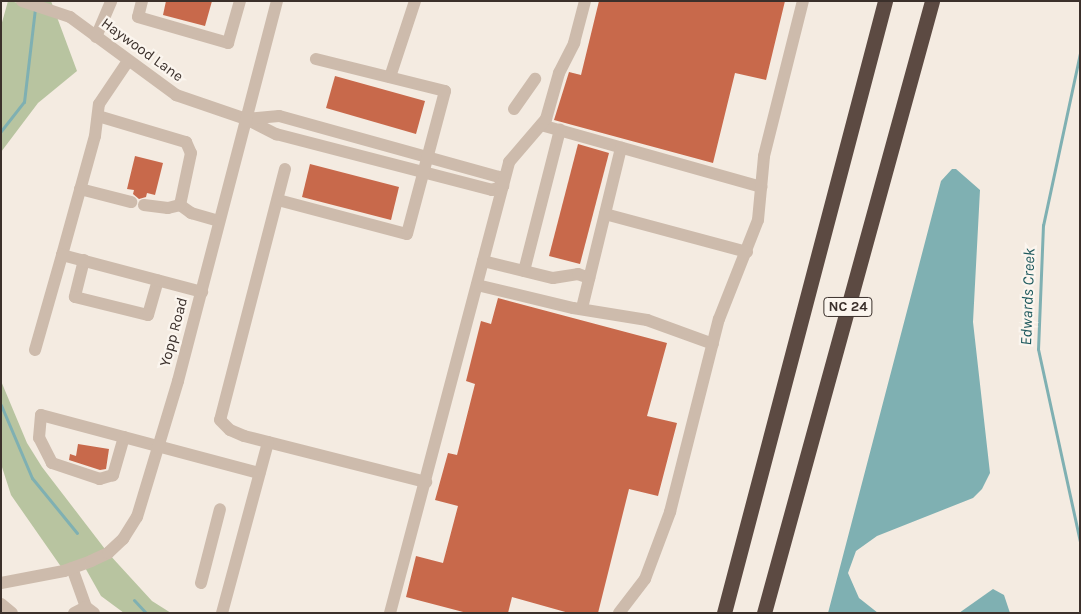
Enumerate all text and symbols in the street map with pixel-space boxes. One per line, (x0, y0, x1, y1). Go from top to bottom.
street label: Haywood Lane (97, 14, 187, 86)
water label: Edwards Creek (1017, 248, 1039, 346)
street label: Yopp Road (156, 295, 192, 369)
road number: NC 24 (823, 296, 873, 318)

